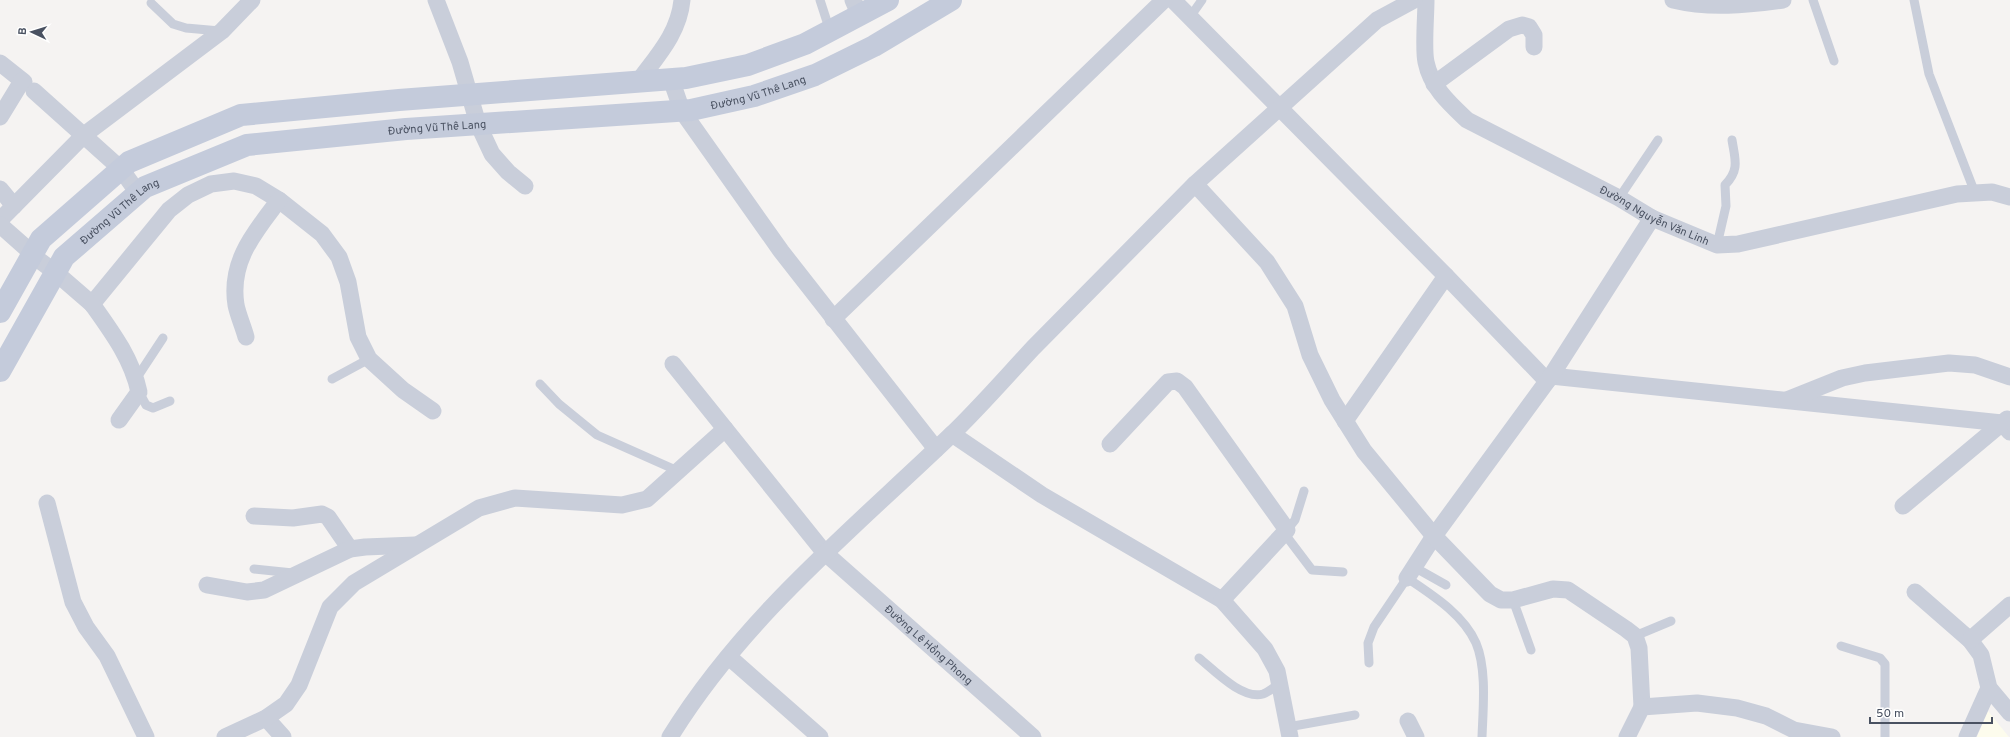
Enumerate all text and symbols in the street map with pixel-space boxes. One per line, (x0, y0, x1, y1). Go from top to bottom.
north arrow (12, 12, 52, 52)
text: B (16, 27, 30, 36)
street label: Đường Vũ Thê Lang (709, 73, 808, 113)
street label: Đường Vũ Thê Lang (387, 118, 487, 139)
street label: Đường Vũ Thê Lang (77, 176, 161, 248)
street label: Đường Nguyễn Văn Linh (1597, 183, 1711, 249)
street label: Đường Lê Hồng Phong (881, 603, 975, 688)
scale bar (1870, 699, 1992, 725)
text: 50 m (1876, 706, 1904, 722)

